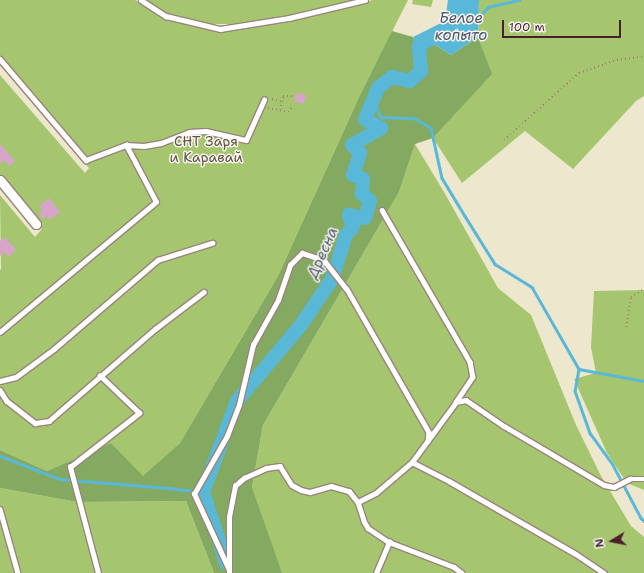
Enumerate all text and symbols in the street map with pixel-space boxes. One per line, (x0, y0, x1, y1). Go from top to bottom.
water label: Белое копыто (435, 9, 487, 44)
scale bar (504, 12, 623, 38)
text: 100 m (509, 19, 545, 35)
park label: СНТ Заря и Каравай (169, 133, 243, 166)
water label: Дресна (304, 225, 342, 281)
north arrow (592, 521, 632, 561)
text: N (592, 538, 608, 549)

